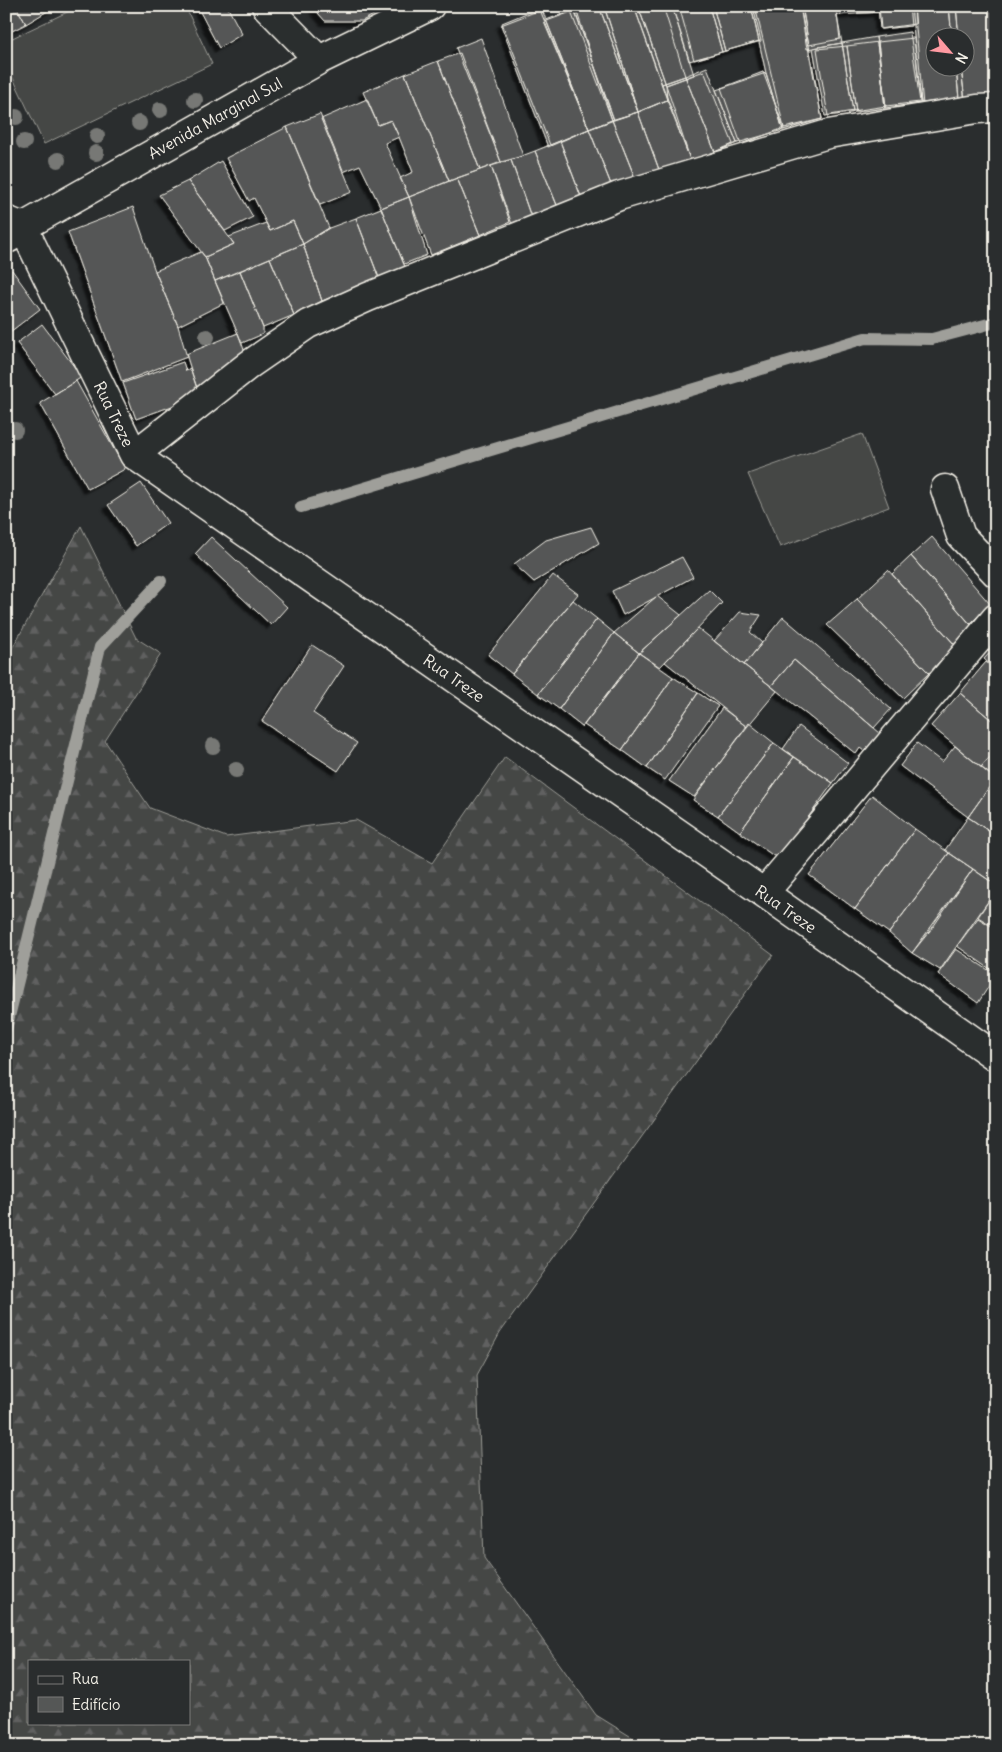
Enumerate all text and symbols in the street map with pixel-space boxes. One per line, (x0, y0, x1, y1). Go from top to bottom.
north arrow (924, 28, 974, 78)
text: N (951, 50, 972, 67)
street label: Avenida Marginal Sul (144, 73, 286, 163)
street label: Rua Treze (90, 378, 138, 450)
street label: Rua Treze (419, 650, 489, 706)
street label: Rua Treze (751, 881, 821, 937)
legend (28, 1660, 190, 1724)
text: Rua (72, 1669, 99, 1688)
text: Edifício (72, 1695, 120, 1714)

